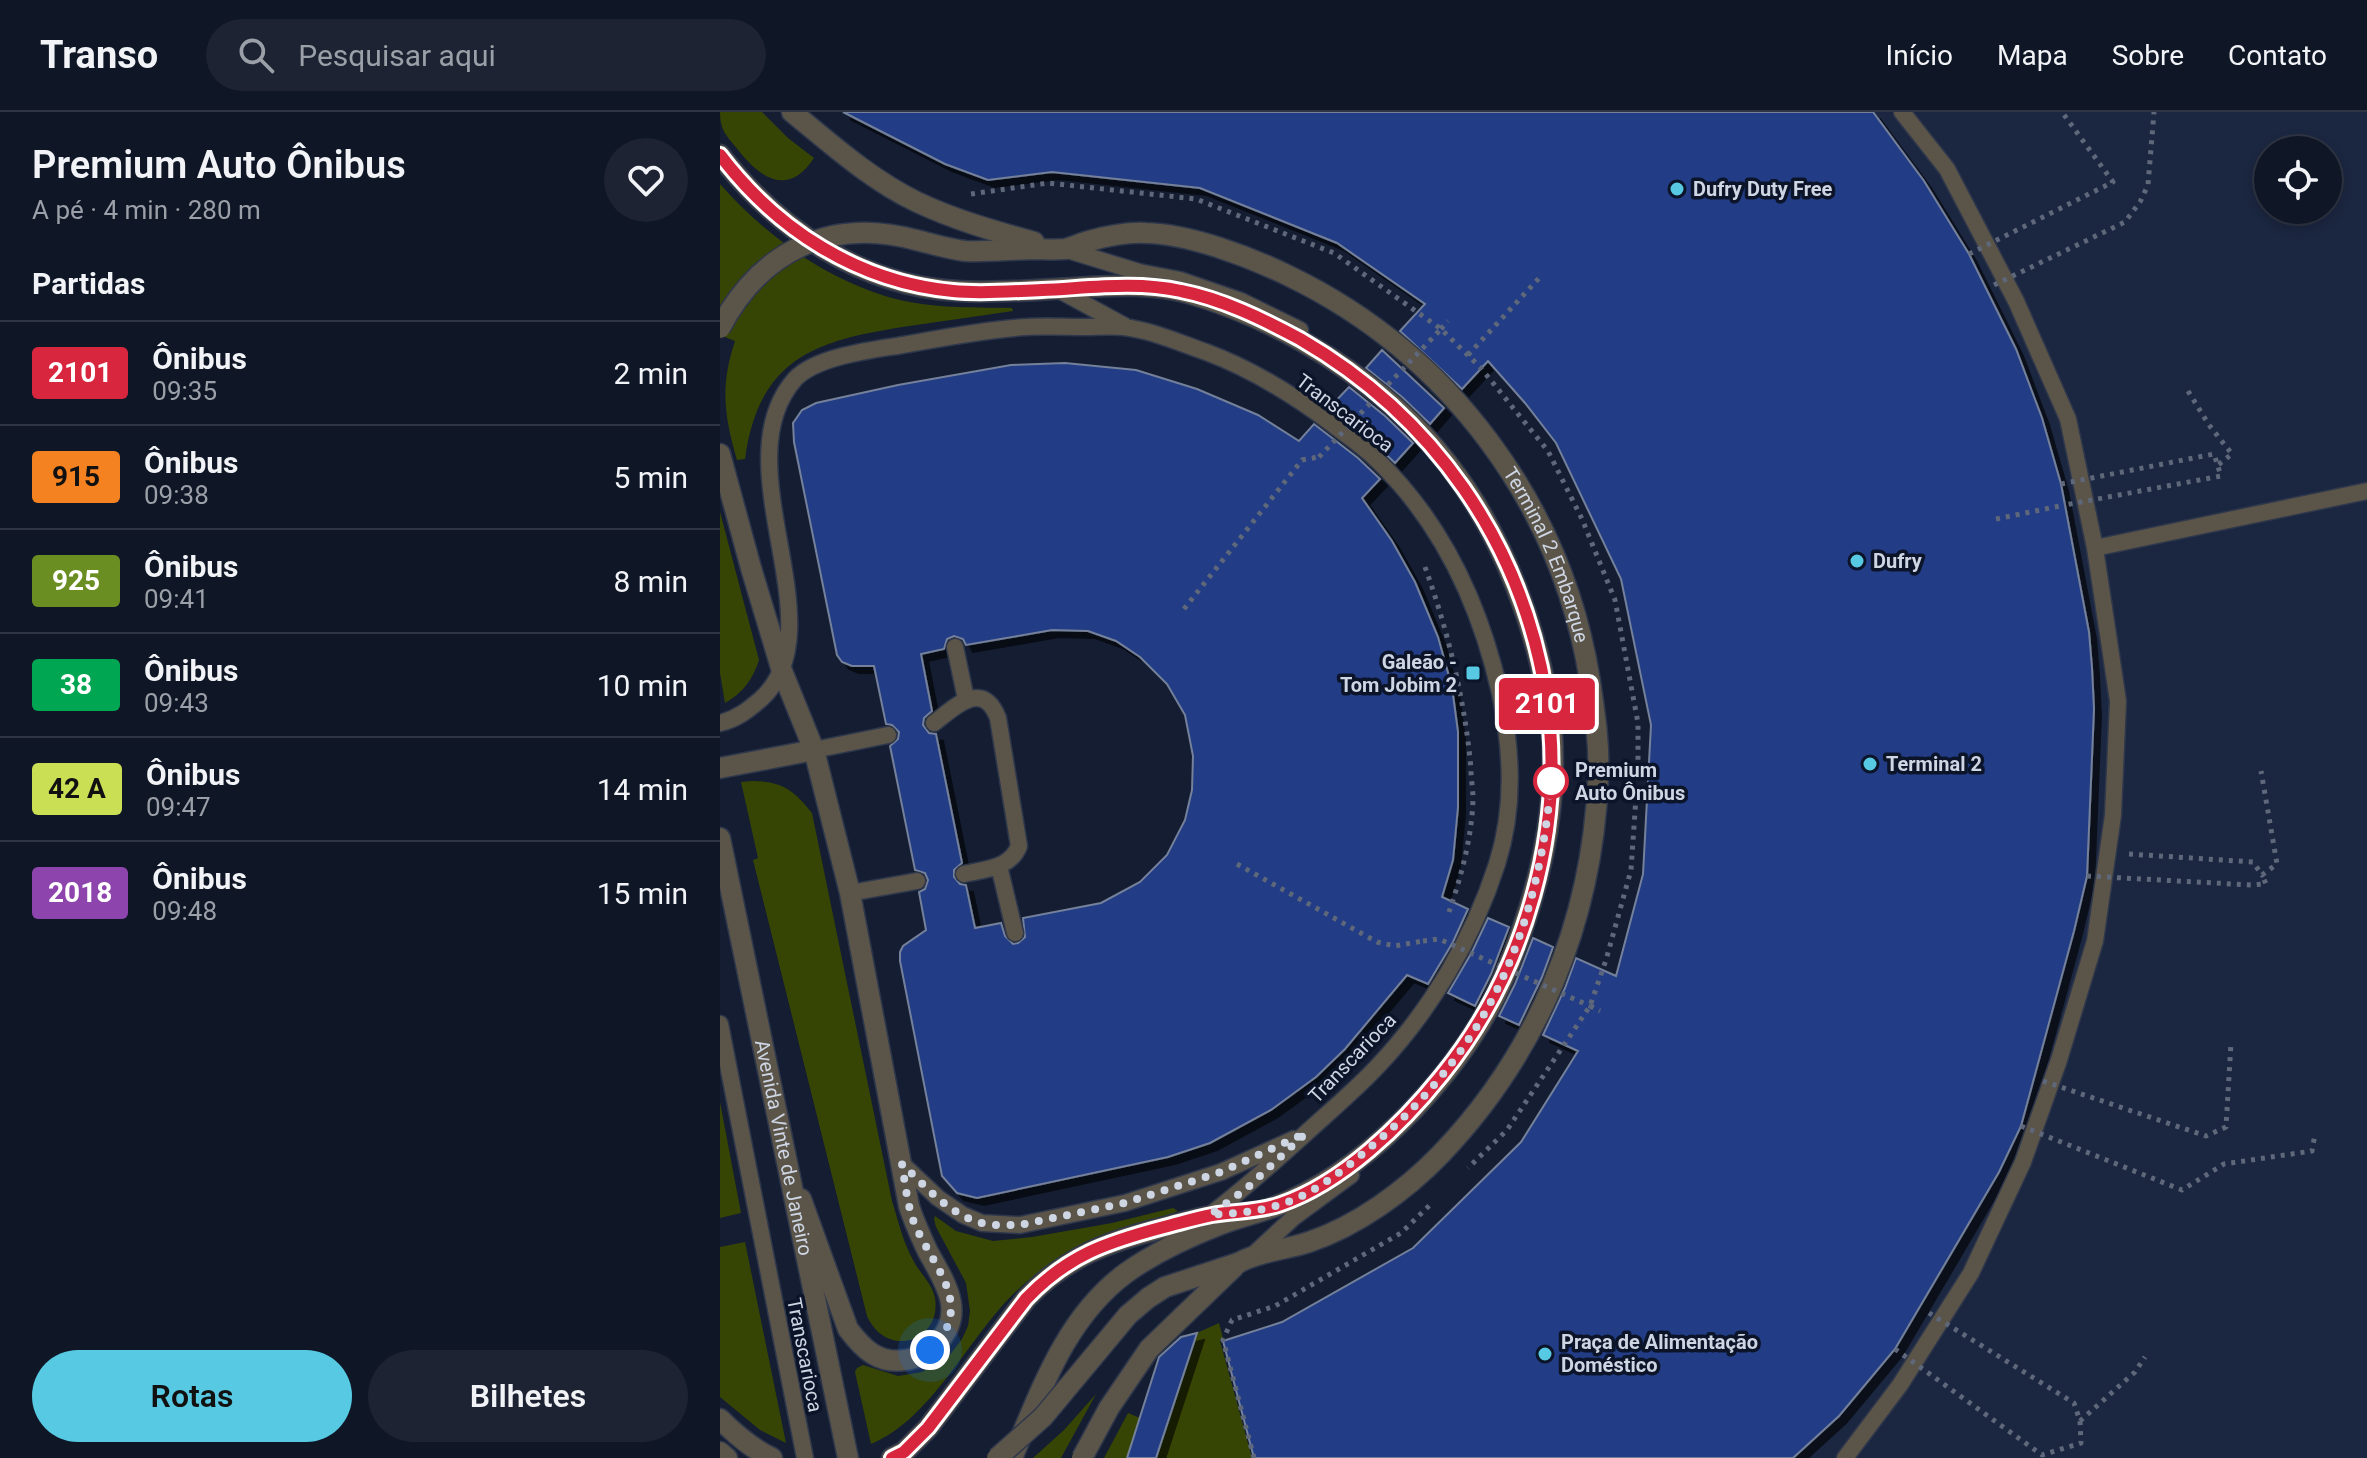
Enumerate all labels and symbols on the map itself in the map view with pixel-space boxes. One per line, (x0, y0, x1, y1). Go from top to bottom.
place label: Dufry Duty Free (1693, 177, 1833, 201)
marker: Dufry Duty Free (1668, 180, 1686, 198)
street label: Transcarioca (1292, 369, 1398, 457)
street label: Terminal 2 Embarque (1498, 462, 1594, 645)
place label: Dufry (1873, 549, 1923, 573)
marker: Dufry (1848, 552, 1866, 570)
place label: Galeão - Tom Jobim 2 (1340, 650, 1457, 697)
marker: Galeão - Tom Jobim 2 (1464, 664, 1482, 682)
line badge: 2101 (1491, 678, 1603, 730)
place label: Terminal 2 (1886, 752, 1982, 776)
marker: Terminal 2 (1861, 755, 1879, 773)
place label: Premium Auto Ônibus (1575, 758, 1685, 805)
marker: Premium Auto Ônibus (1534, 764, 1568, 798)
street label: Transcarioca (1303, 1008, 1401, 1108)
street label: Avenida Vinte de Janeiro (750, 1037, 818, 1258)
street label: Transcarioca (782, 1296, 828, 1414)
your location (910, 1330, 950, 1370)
place label: Praça de Alimentação Doméstico (1561, 1330, 1758, 1377)
marker: Praça de Alimentação Doméstico (1536, 1345, 1554, 1363)

